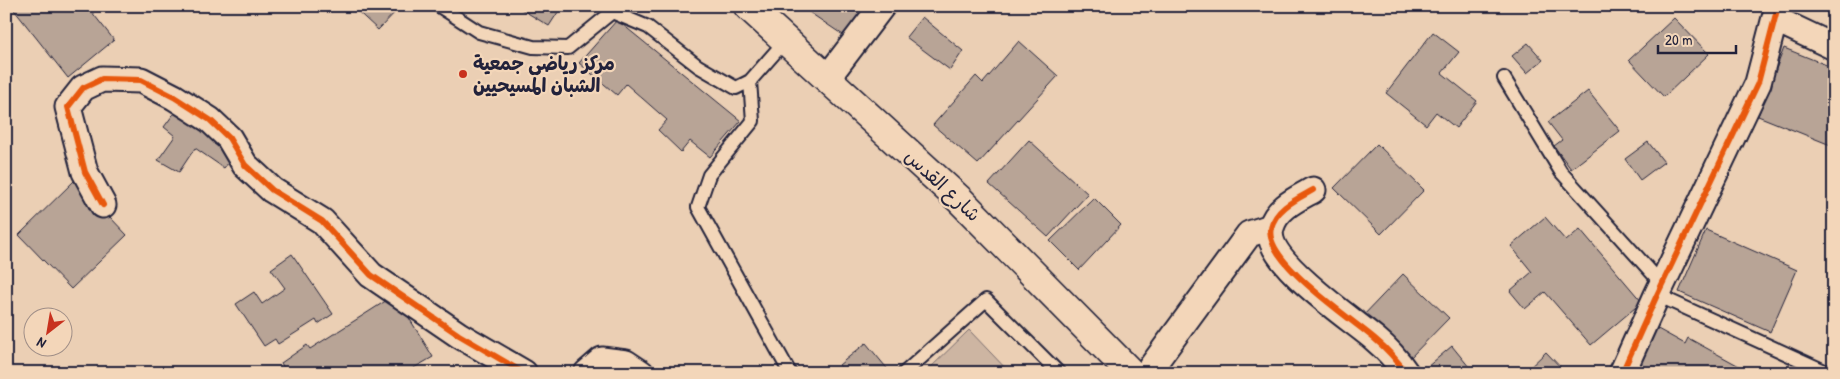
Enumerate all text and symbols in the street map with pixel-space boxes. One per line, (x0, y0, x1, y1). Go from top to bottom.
scale bar (1658, 22, 1735, 54)
text: 20 m (1665, 29, 1692, 50)
place label: مركز رياضي جمعية الشبان المسيحيين (473, 50, 615, 98)
marker: مركز رياضي جمعية الشبان المسيحيين (457, 68, 469, 80)
street label: شارع القدس (899, 143, 987, 228)
north arrow (22, 306, 72, 356)
text: N (32, 333, 49, 354)

